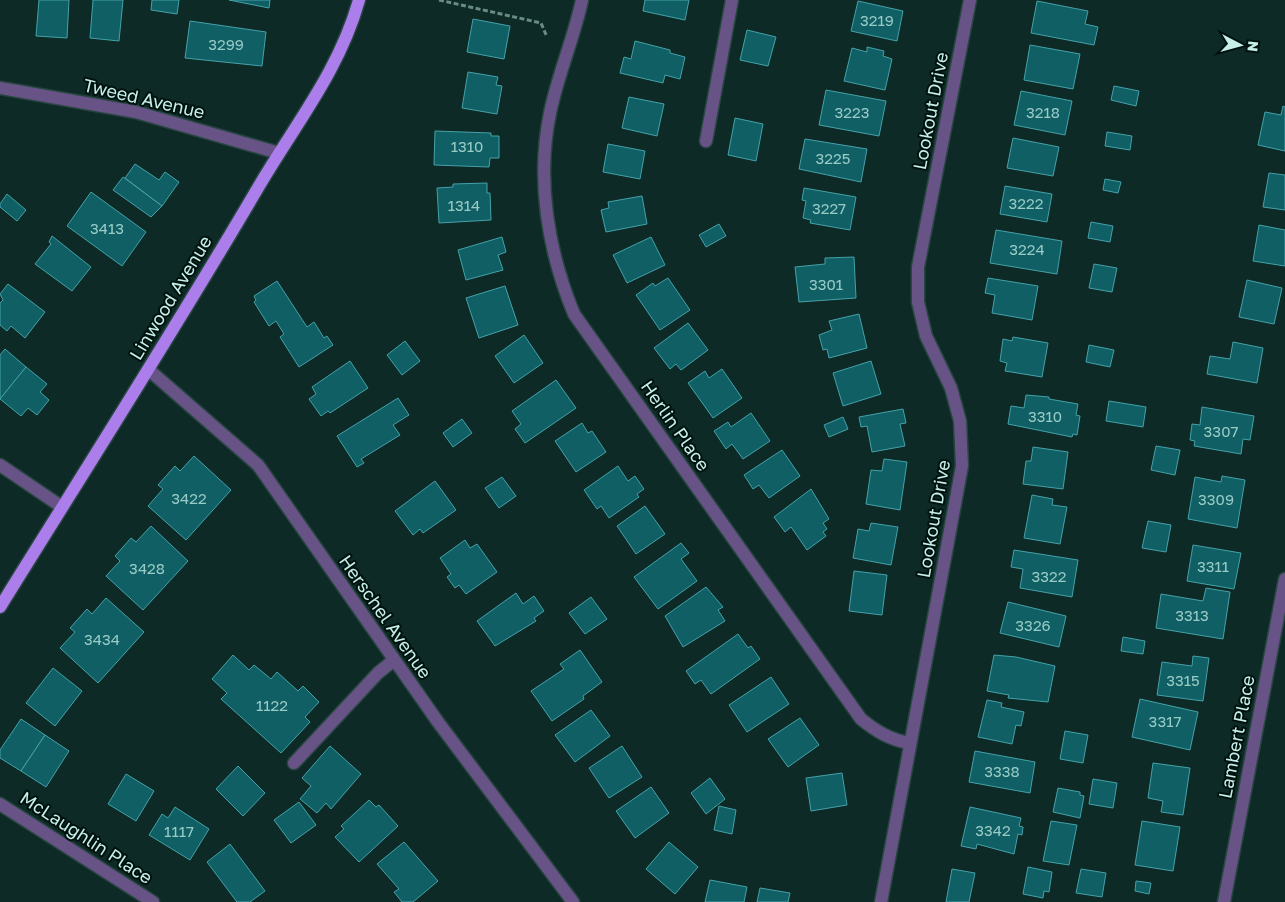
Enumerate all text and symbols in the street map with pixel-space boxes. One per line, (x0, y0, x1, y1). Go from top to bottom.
house number: 3219 (860, 11, 894, 29)
north arrow (1215, 20, 1265, 70)
house number: 3299 (208, 35, 244, 53)
text: N (1244, 40, 1262, 53)
street label: Lookout Drive (908, 50, 952, 172)
street label: Tweed Avenue (81, 73, 207, 123)
house number: 3223 (835, 103, 869, 121)
house number: 3218 (1026, 103, 1060, 121)
house number: 1310 (451, 137, 483, 155)
house number: 3225 (816, 149, 850, 167)
house number: 3222 (1009, 194, 1043, 212)
house number: 1314 (448, 196, 480, 214)
house number: 3227 (812, 199, 846, 217)
house number: 3413 (90, 219, 124, 237)
street label: Linwood Avenue (124, 231, 216, 364)
house number: 3224 (1009, 240, 1045, 258)
house number: 3301 (809, 275, 843, 293)
street label: Herlin Place (637, 376, 715, 475)
house number: 3310 (1028, 407, 1062, 425)
house number: 3307 (1204, 422, 1238, 440)
street label: Lookout Drive (912, 458, 954, 580)
house number: 3422 (171, 489, 207, 507)
house number: 3309 (1198, 490, 1234, 508)
street label: Herschel Avenue (335, 550, 437, 682)
house number: 3311 (1197, 557, 1229, 575)
house number: 3428 (129, 559, 165, 577)
house number: 3322 (1032, 567, 1066, 585)
house number: 3313 (1175, 606, 1209, 624)
house number: 3326 (1015, 616, 1051, 634)
house number: 3434 (84, 630, 120, 648)
house number: 3315 (1166, 671, 1200, 689)
street label: Lambert Place (1213, 673, 1259, 800)
house number: 1122 (256, 696, 288, 714)
house number: 3317 (1149, 712, 1181, 730)
house number: 3338 (984, 762, 1020, 780)
street label: McLaughlin Place (16, 786, 157, 888)
house number: 3342 (975, 821, 1011, 839)
house number: 1117 (164, 822, 194, 840)

